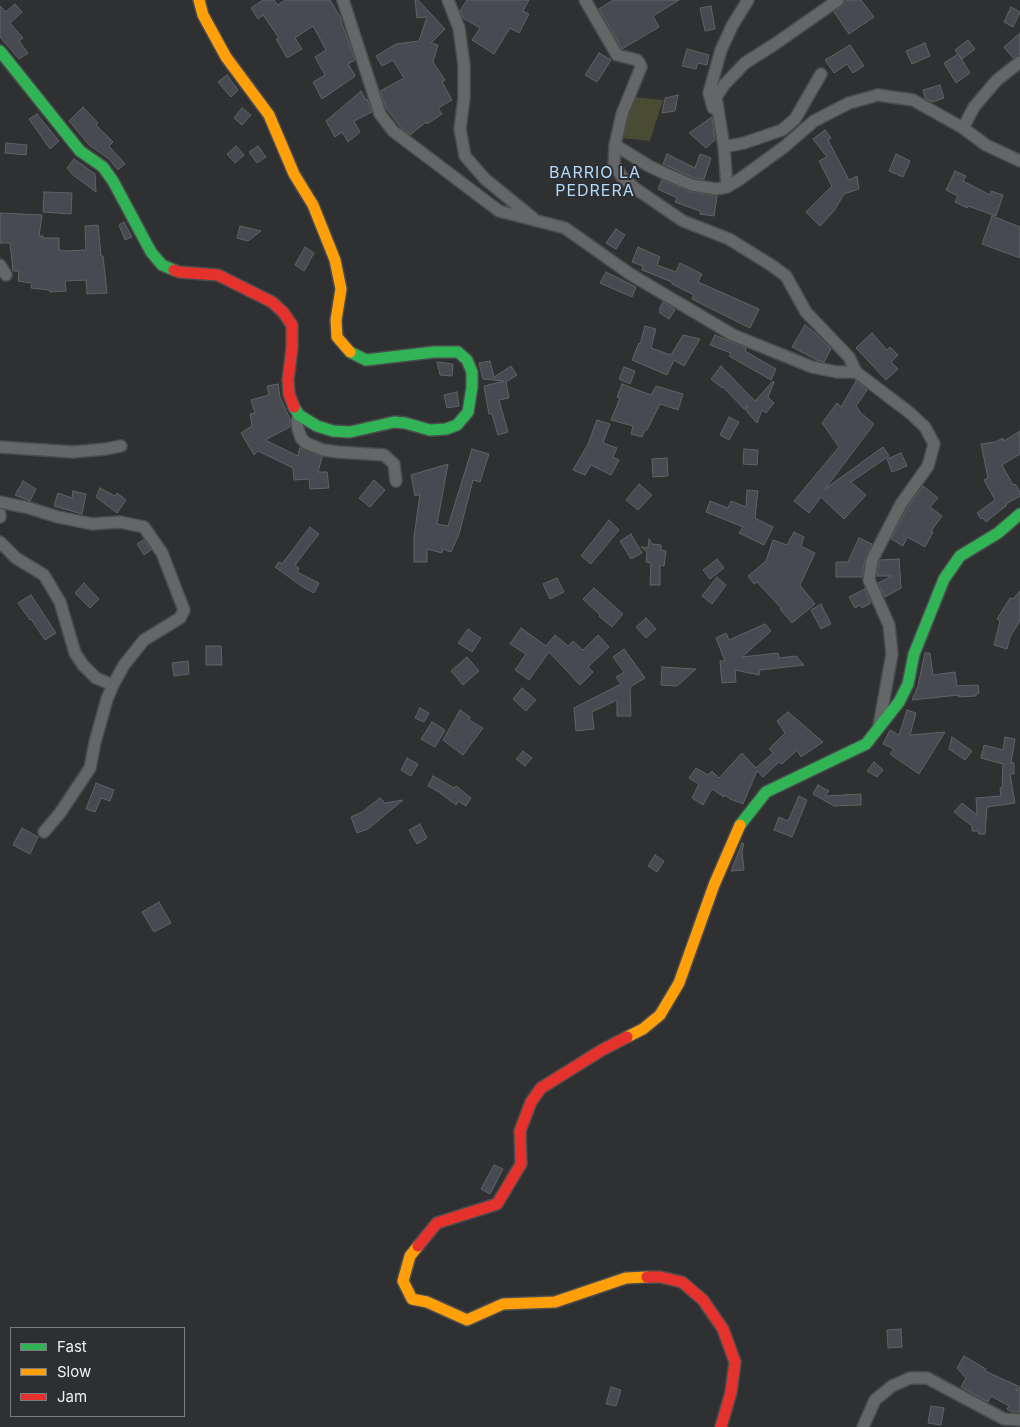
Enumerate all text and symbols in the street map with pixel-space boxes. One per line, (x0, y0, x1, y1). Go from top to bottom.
district label: BARRIO LA PEDRERA (548, 163, 642, 201)
legend (10, 1327, 185, 1417)
text: Fast (57, 1337, 87, 1356)
text: Slow (57, 1362, 91, 1381)
text: Jam (57, 1387, 87, 1406)

